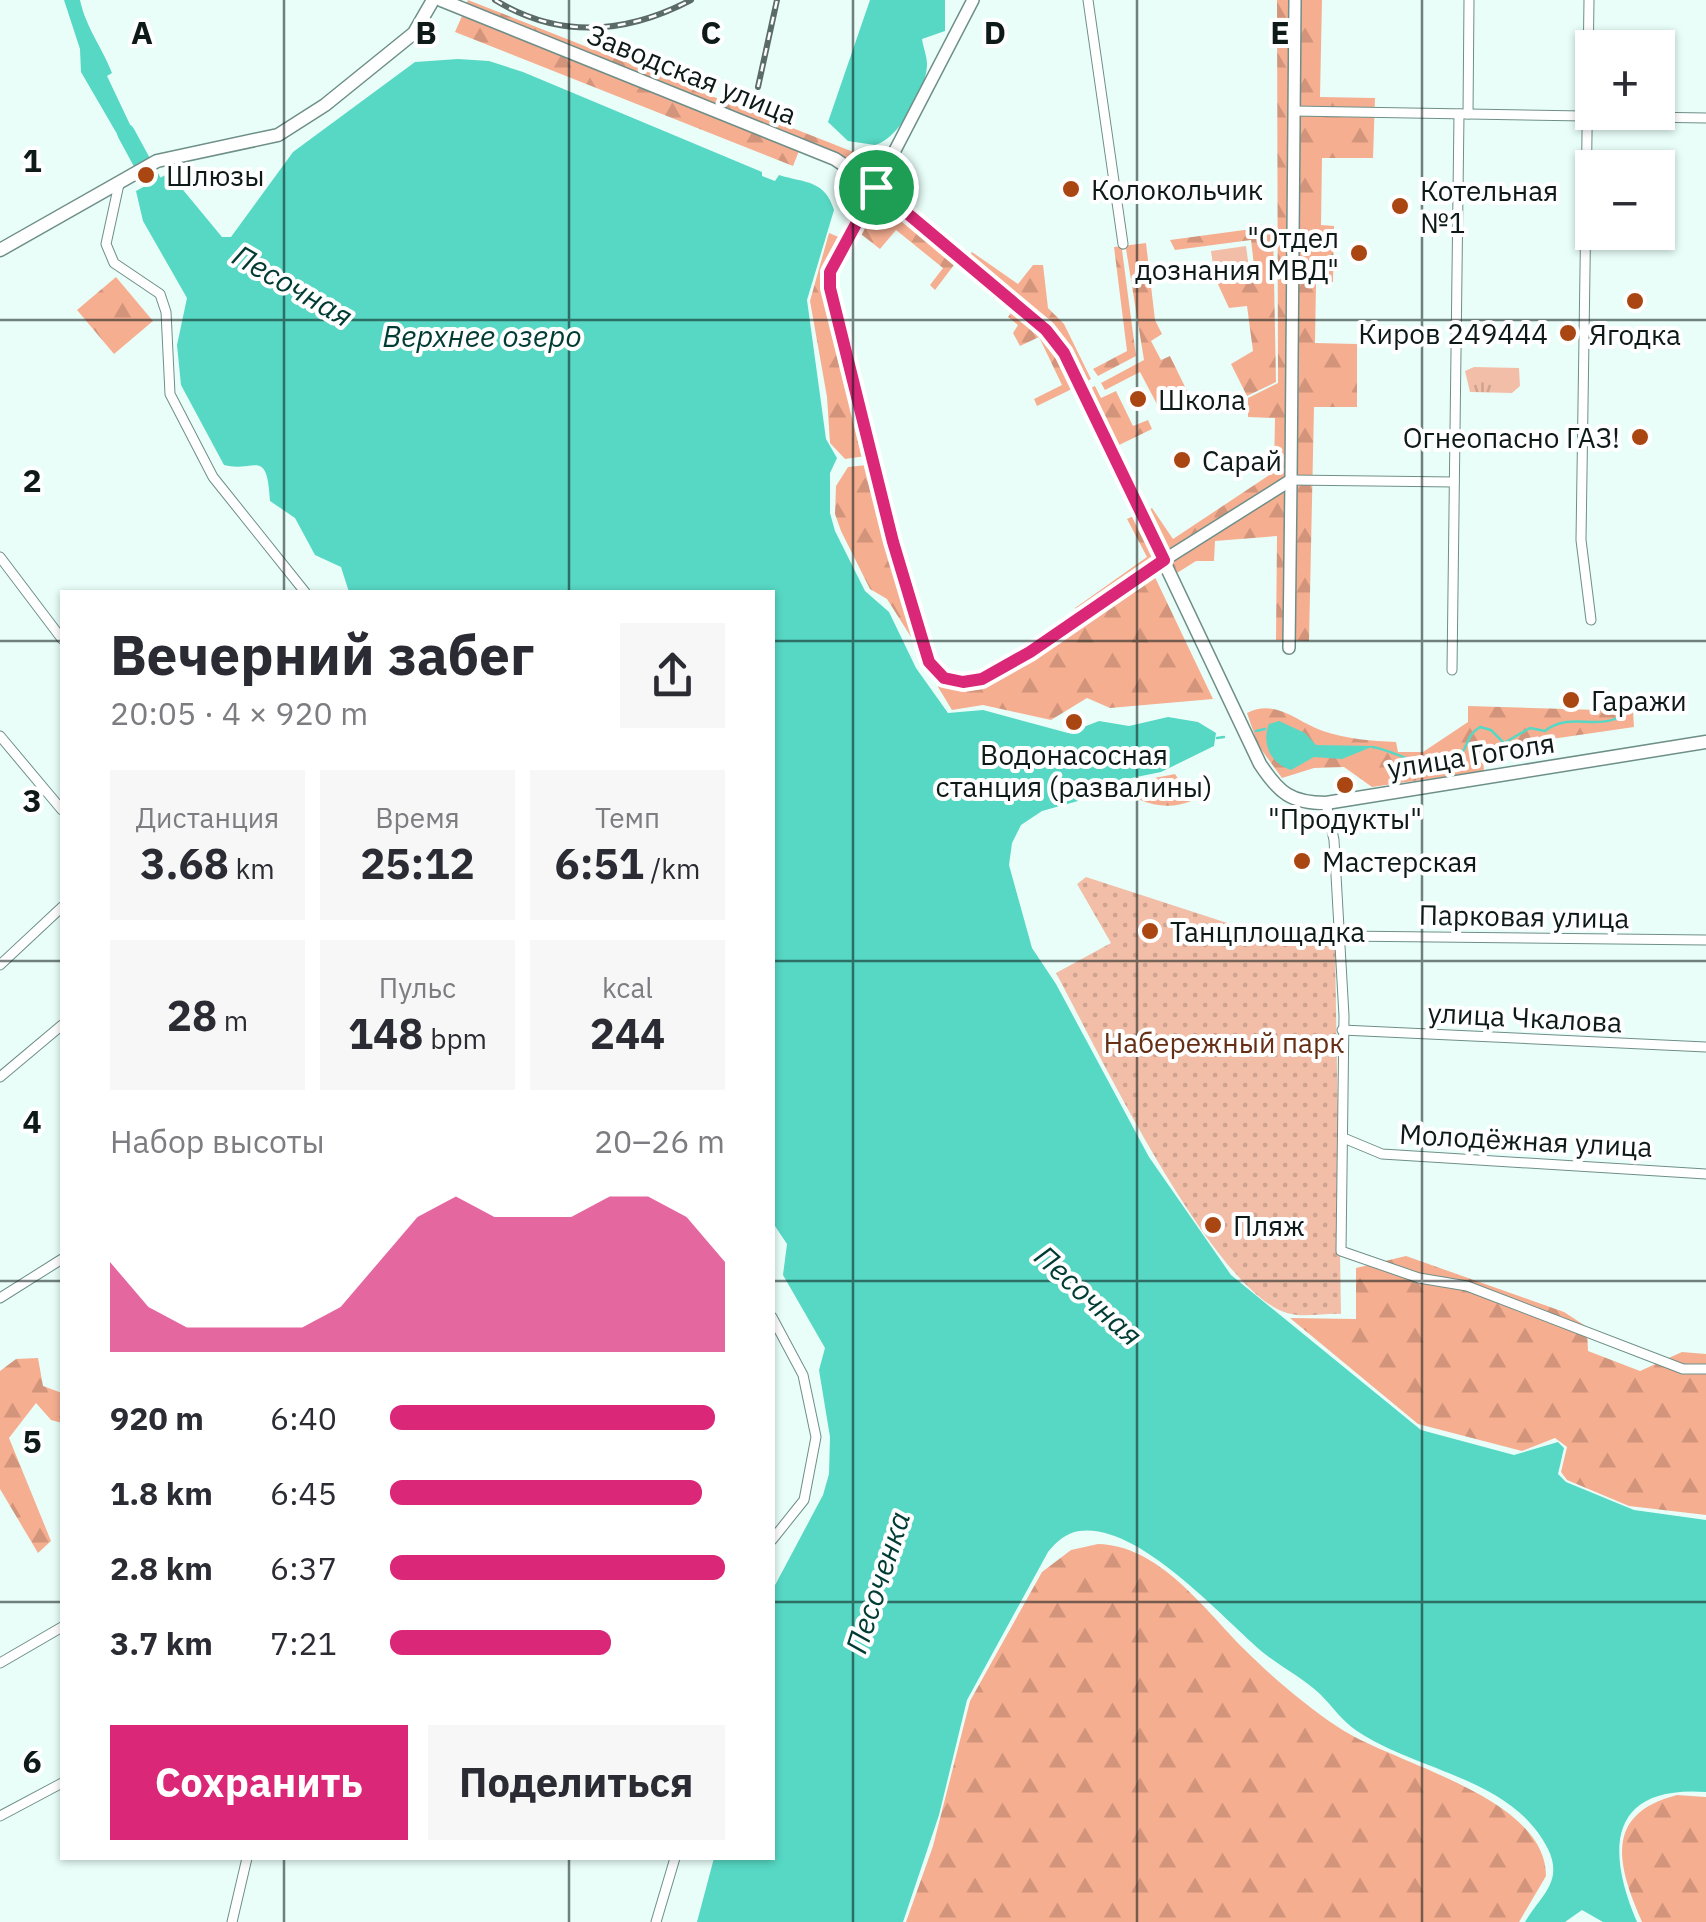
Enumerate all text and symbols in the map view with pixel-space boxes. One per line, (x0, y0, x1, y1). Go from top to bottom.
text: A (131, 11, 153, 53)
text: B (415, 11, 437, 53)
text: C (701, 11, 721, 53)
text: D (984, 11, 1006, 53)
text: E (1270, 11, 1290, 53)
street label: Заводская улица (582, 15, 802, 133)
map controls (1575, 30, 1675, 250)
button: + (1575, 30, 1675, 130)
text: 1 (22, 139, 42, 181)
pin (834, 145, 919, 230)
button: − (1575, 150, 1675, 250)
place label: Шлюзы (166, 157, 265, 194)
icon: arrive (849, 160, 904, 215)
marker: Шлюзы (135, 164, 157, 186)
place label: Колокольчик (1091, 171, 1263, 208)
place label: Котельная №1 (1420, 172, 1558, 241)
marker: Колокольчик (1060, 178, 1082, 200)
marker: Котельная №1 (1389, 195, 1411, 217)
place label: "Отдел дознания МВД" (1135, 219, 1339, 288)
water label: Песочная (226, 235, 360, 335)
marker: "Отдел дознания МВД" (1348, 242, 1370, 264)
marker: Ягодка (1624, 290, 1646, 312)
place label: Киров 249444 (1358, 315, 1548, 352)
water label: Верхнее озеро (382, 316, 582, 355)
place label: Ягодка (1589, 316, 1681, 353)
marker: Киров 249444 (1557, 322, 1579, 344)
place label: Школа (1158, 381, 1246, 418)
marker: Школа (1127, 388, 1149, 410)
place label: Огнеопасно ГАЗ! (1403, 419, 1620, 456)
marker: Огнеопасно ГАЗ! (1629, 426, 1651, 448)
place label: Сарай (1202, 442, 1282, 479)
marker: Сарай (1171, 449, 1193, 471)
text: 2 (22, 459, 42, 501)
text: Вечерний забег (110, 619, 534, 690)
button: share (620, 623, 725, 728)
place label: Гаражи (1591, 682, 1687, 719)
marker: Гаражи (1560, 689, 1582, 711)
text: 20:05 · 4 × 920 m (110, 692, 368, 734)
marker: Водонасосная станция (развалины) (1063, 711, 1085, 733)
street label: улица Гоголя (1385, 724, 1557, 786)
place label: Водонасосная станция (развалины) (935, 736, 1213, 805)
marker: "Продукты" (1334, 774, 1356, 796)
text: 3 (22, 779, 42, 821)
text: Дистанция (136, 799, 279, 836)
text: Время (375, 799, 460, 836)
text: Темп (595, 799, 660, 836)
place label: "Продукты" (1268, 800, 1422, 837)
text: 3.68 (140, 836, 229, 891)
text: 25:12 (360, 836, 475, 891)
text: 6:51 (554, 836, 644, 891)
place label: Мастерская (1322, 843, 1478, 880)
text: km (229, 850, 275, 887)
text: /km (644, 850, 701, 887)
marker: Мастерская (1291, 850, 1313, 872)
street label: Парковая улица (1418, 896, 1630, 936)
place label: Танцплощадка (1170, 913, 1365, 950)
marker: Танцплощадка (1139, 920, 1161, 942)
text: Пульс (379, 969, 456, 1006)
text: kcal (602, 969, 653, 1006)
text: 28 (167, 988, 217, 1043)
street label: улица Чкалова (1427, 993, 1623, 1041)
text: m (217, 1002, 248, 1039)
text: 148 (348, 1006, 424, 1061)
text: 244 (590, 1006, 665, 1061)
text: bpm (424, 1020, 487, 1057)
park label: Набережный парк (1103, 1024, 1345, 1061)
text: 4 (22, 1100, 42, 1142)
street label: Молодёжная улица (1398, 1115, 1654, 1165)
text: Набор высоты (110, 1120, 325, 1162)
text: 20–26 m (594, 1120, 725, 1162)
place label: Пляж (1233, 1207, 1305, 1244)
marker: Пляж (1202, 1214, 1224, 1236)
water label: Песочная (1027, 1236, 1151, 1354)
text: 920 m (110, 1397, 204, 1439)
text: 6:40 (270, 1397, 337, 1439)
text: 5 (22, 1420, 42, 1462)
text: 1.8 km (110, 1472, 213, 1514)
text: 6:45 (270, 1472, 337, 1514)
water label: Песоченка (836, 1506, 918, 1658)
text: 2.8 km (110, 1547, 213, 1589)
text: 6:37 (270, 1547, 337, 1589)
text: 3.7 km (110, 1622, 213, 1664)
text: 7:21 (270, 1622, 337, 1664)
button: Сохранить (110, 1725, 408, 1840)
button: Поделиться (428, 1725, 725, 1840)
text: 6 (22, 1740, 42, 1782)

